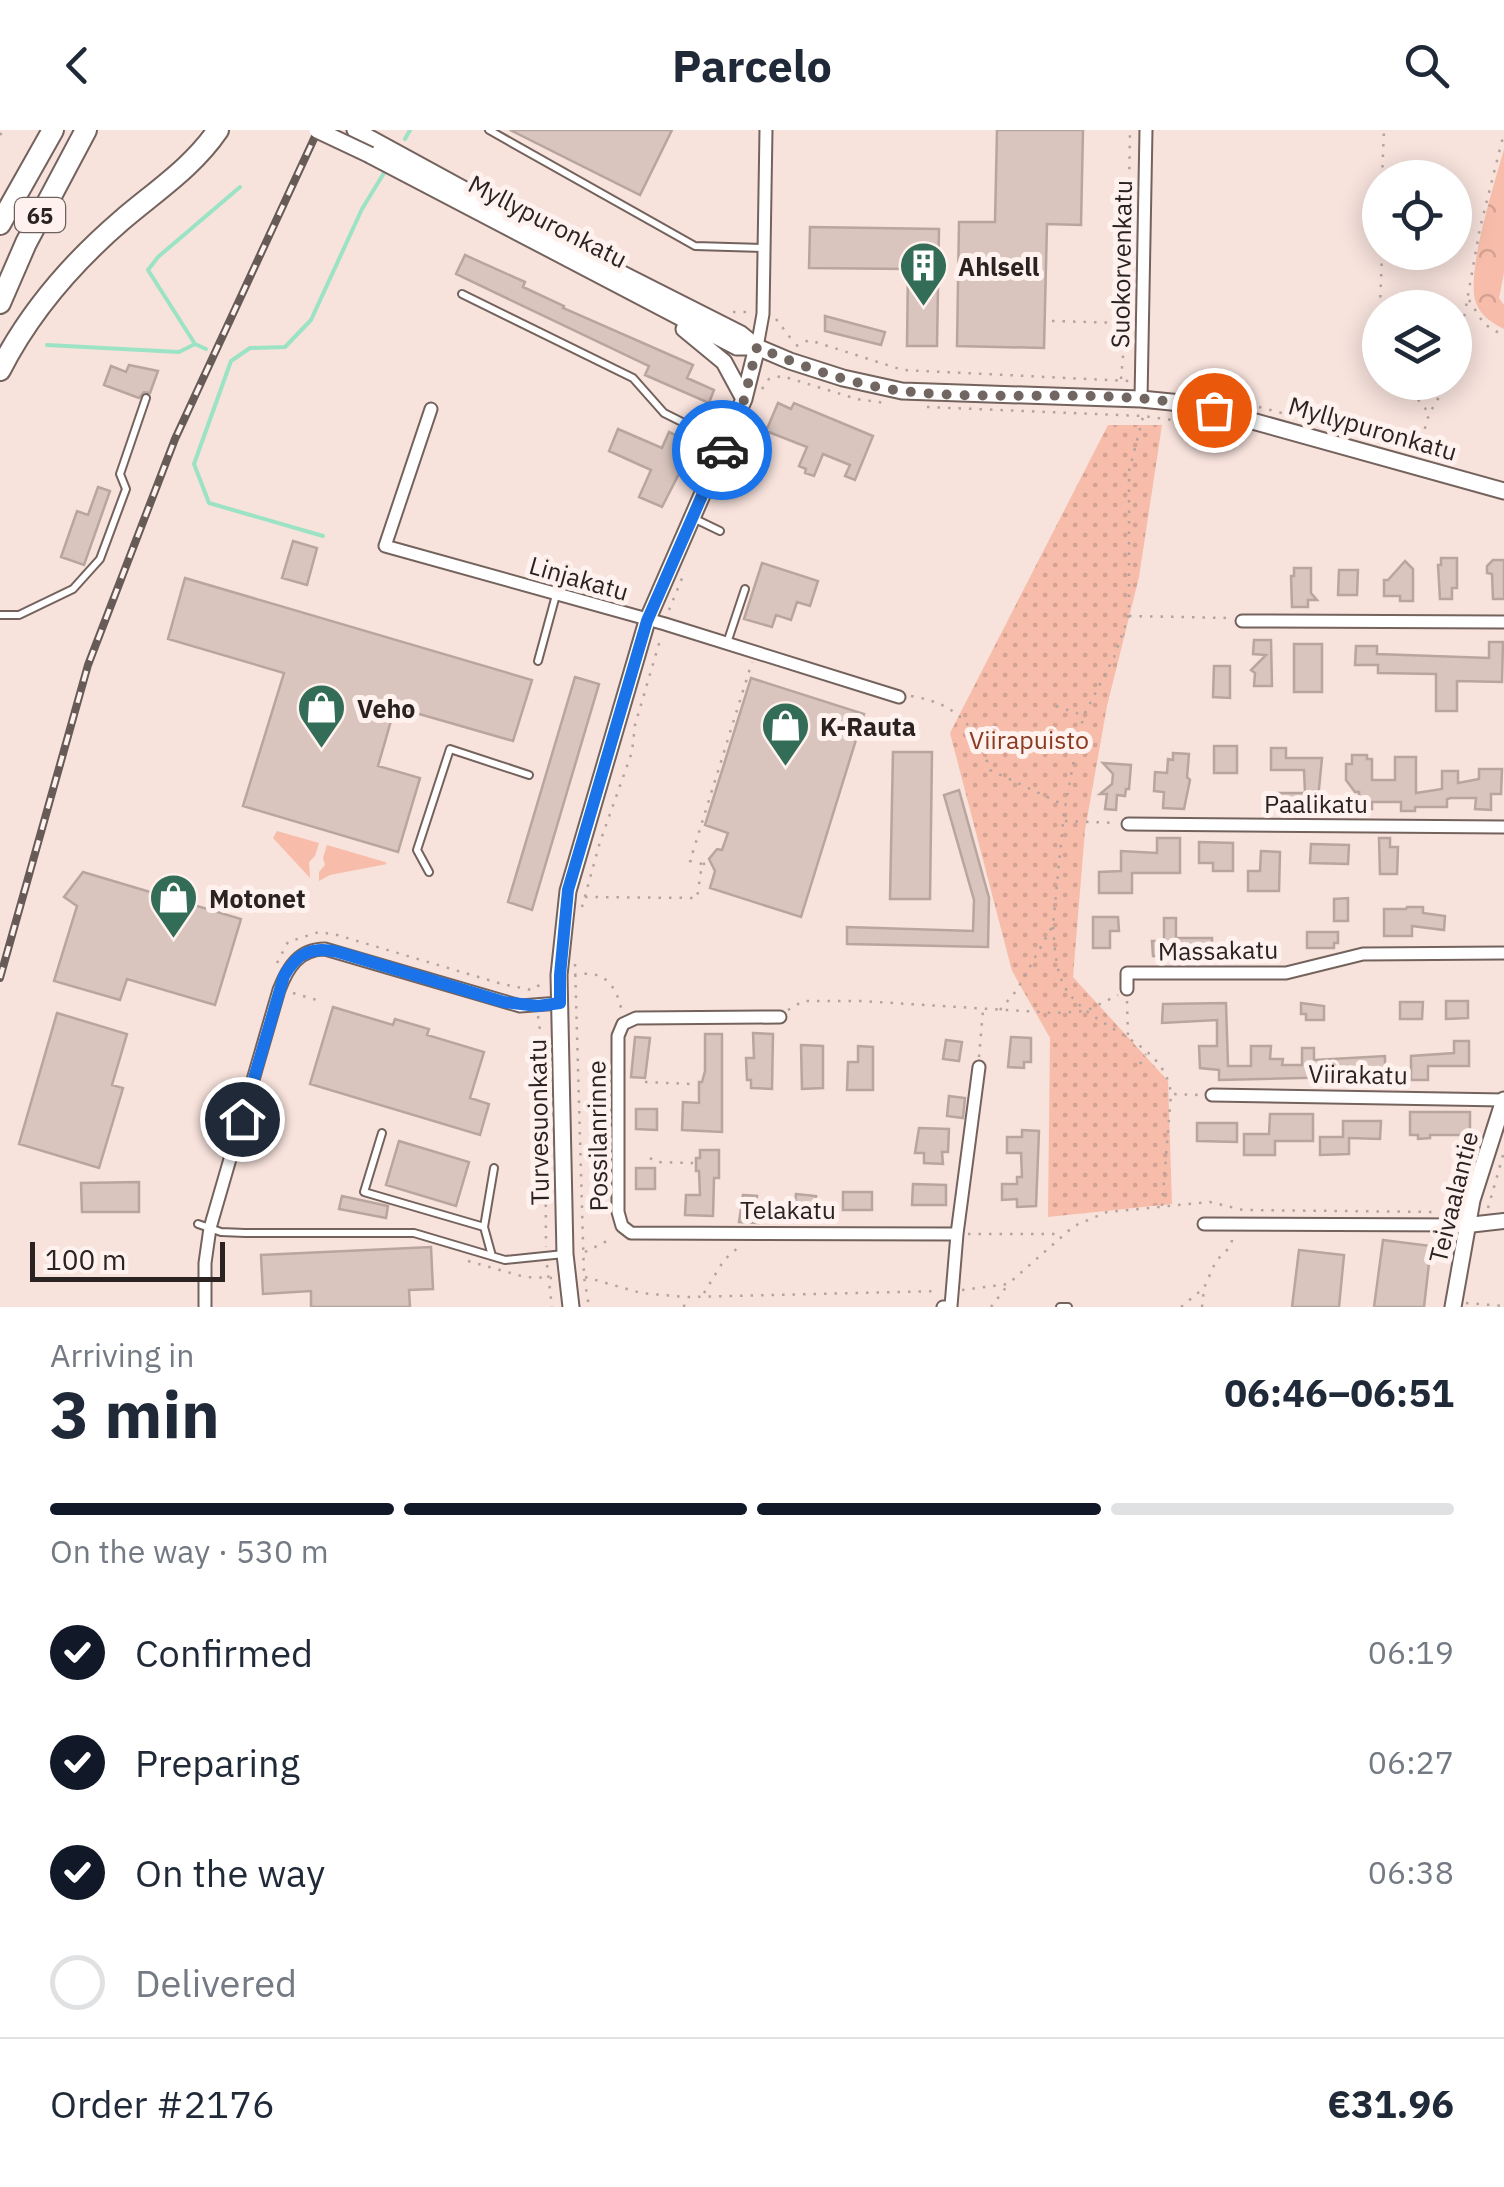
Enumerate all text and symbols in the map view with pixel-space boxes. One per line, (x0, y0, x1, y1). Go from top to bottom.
text: Parcelo (672, 36, 832, 94)
icon: back (50, 38, 105, 93)
icon: search (1399, 38, 1454, 93)
map controls (1362, 160, 1472, 400)
button: locate (1362, 160, 1472, 270)
street label: Myllypuronkatu (463, 167, 633, 275)
street label: Suokorvenkatu (1103, 180, 1139, 348)
road number: 65 (15, 198, 65, 232)
building icon: Ahlsell (897, 240, 949, 308)
place label: Ahlsell (958, 250, 1040, 283)
button: layers (1362, 290, 1472, 400)
pin (1172, 368, 1257, 453)
icon: bag (1187, 383, 1242, 438)
street label: Myllypuronkatu (1285, 388, 1461, 468)
courier (672, 400, 772, 500)
icon: car (695, 423, 750, 478)
street label: Linjakatu (525, 548, 633, 608)
shop icon: Veho (296, 682, 348, 750)
place label: Veho (357, 692, 415, 725)
shop icon: K-Rauta (759, 700, 811, 768)
place label: K-Rauta (820, 710, 916, 743)
park label: Viirapuisto (969, 723, 1089, 756)
street label: Paalikatu (1264, 787, 1368, 820)
shop icon: Motonet (148, 872, 200, 940)
place label: Motonet (209, 882, 306, 915)
street label: Massakatu (1157, 932, 1279, 968)
street label: Turvesuonkatu (520, 1038, 556, 1206)
street label: Viirakatu (1308, 1057, 1408, 1091)
street label: Possilanrinne (579, 1060, 615, 1212)
pin (200, 1077, 285, 1162)
icon: home (215, 1092, 270, 1147)
street label: Teivaalantie (1421, 1128, 1485, 1266)
street label: Telakatu (740, 1193, 836, 1226)
scale bar (30, 1237, 225, 1282)
text: 100 m (45, 1241, 126, 1278)
text: Arriving in (50, 1334, 195, 1376)
text: 06:46–06:51 (1224, 1368, 1454, 1417)
text: 3 min (50, 1371, 220, 1456)
text: On the way · 530 m (50, 1530, 329, 1572)
icon: check (50, 1625, 105, 1680)
text: Confirmed (135, 1628, 313, 1677)
text: 06:19 (1368, 1631, 1454, 1673)
icon: check (50, 1735, 105, 1790)
text: Preparing (135, 1738, 300, 1787)
text: 06:27 (1368, 1741, 1454, 1783)
icon: check (50, 1845, 105, 1900)
text: On the way (135, 1848, 325, 1897)
text: 06:38 (1368, 1851, 1454, 1893)
text: Delivered (135, 1958, 297, 2007)
text: Order #2176 (50, 2079, 275, 2128)
text: €31.96 (1327, 2079, 1454, 2128)

